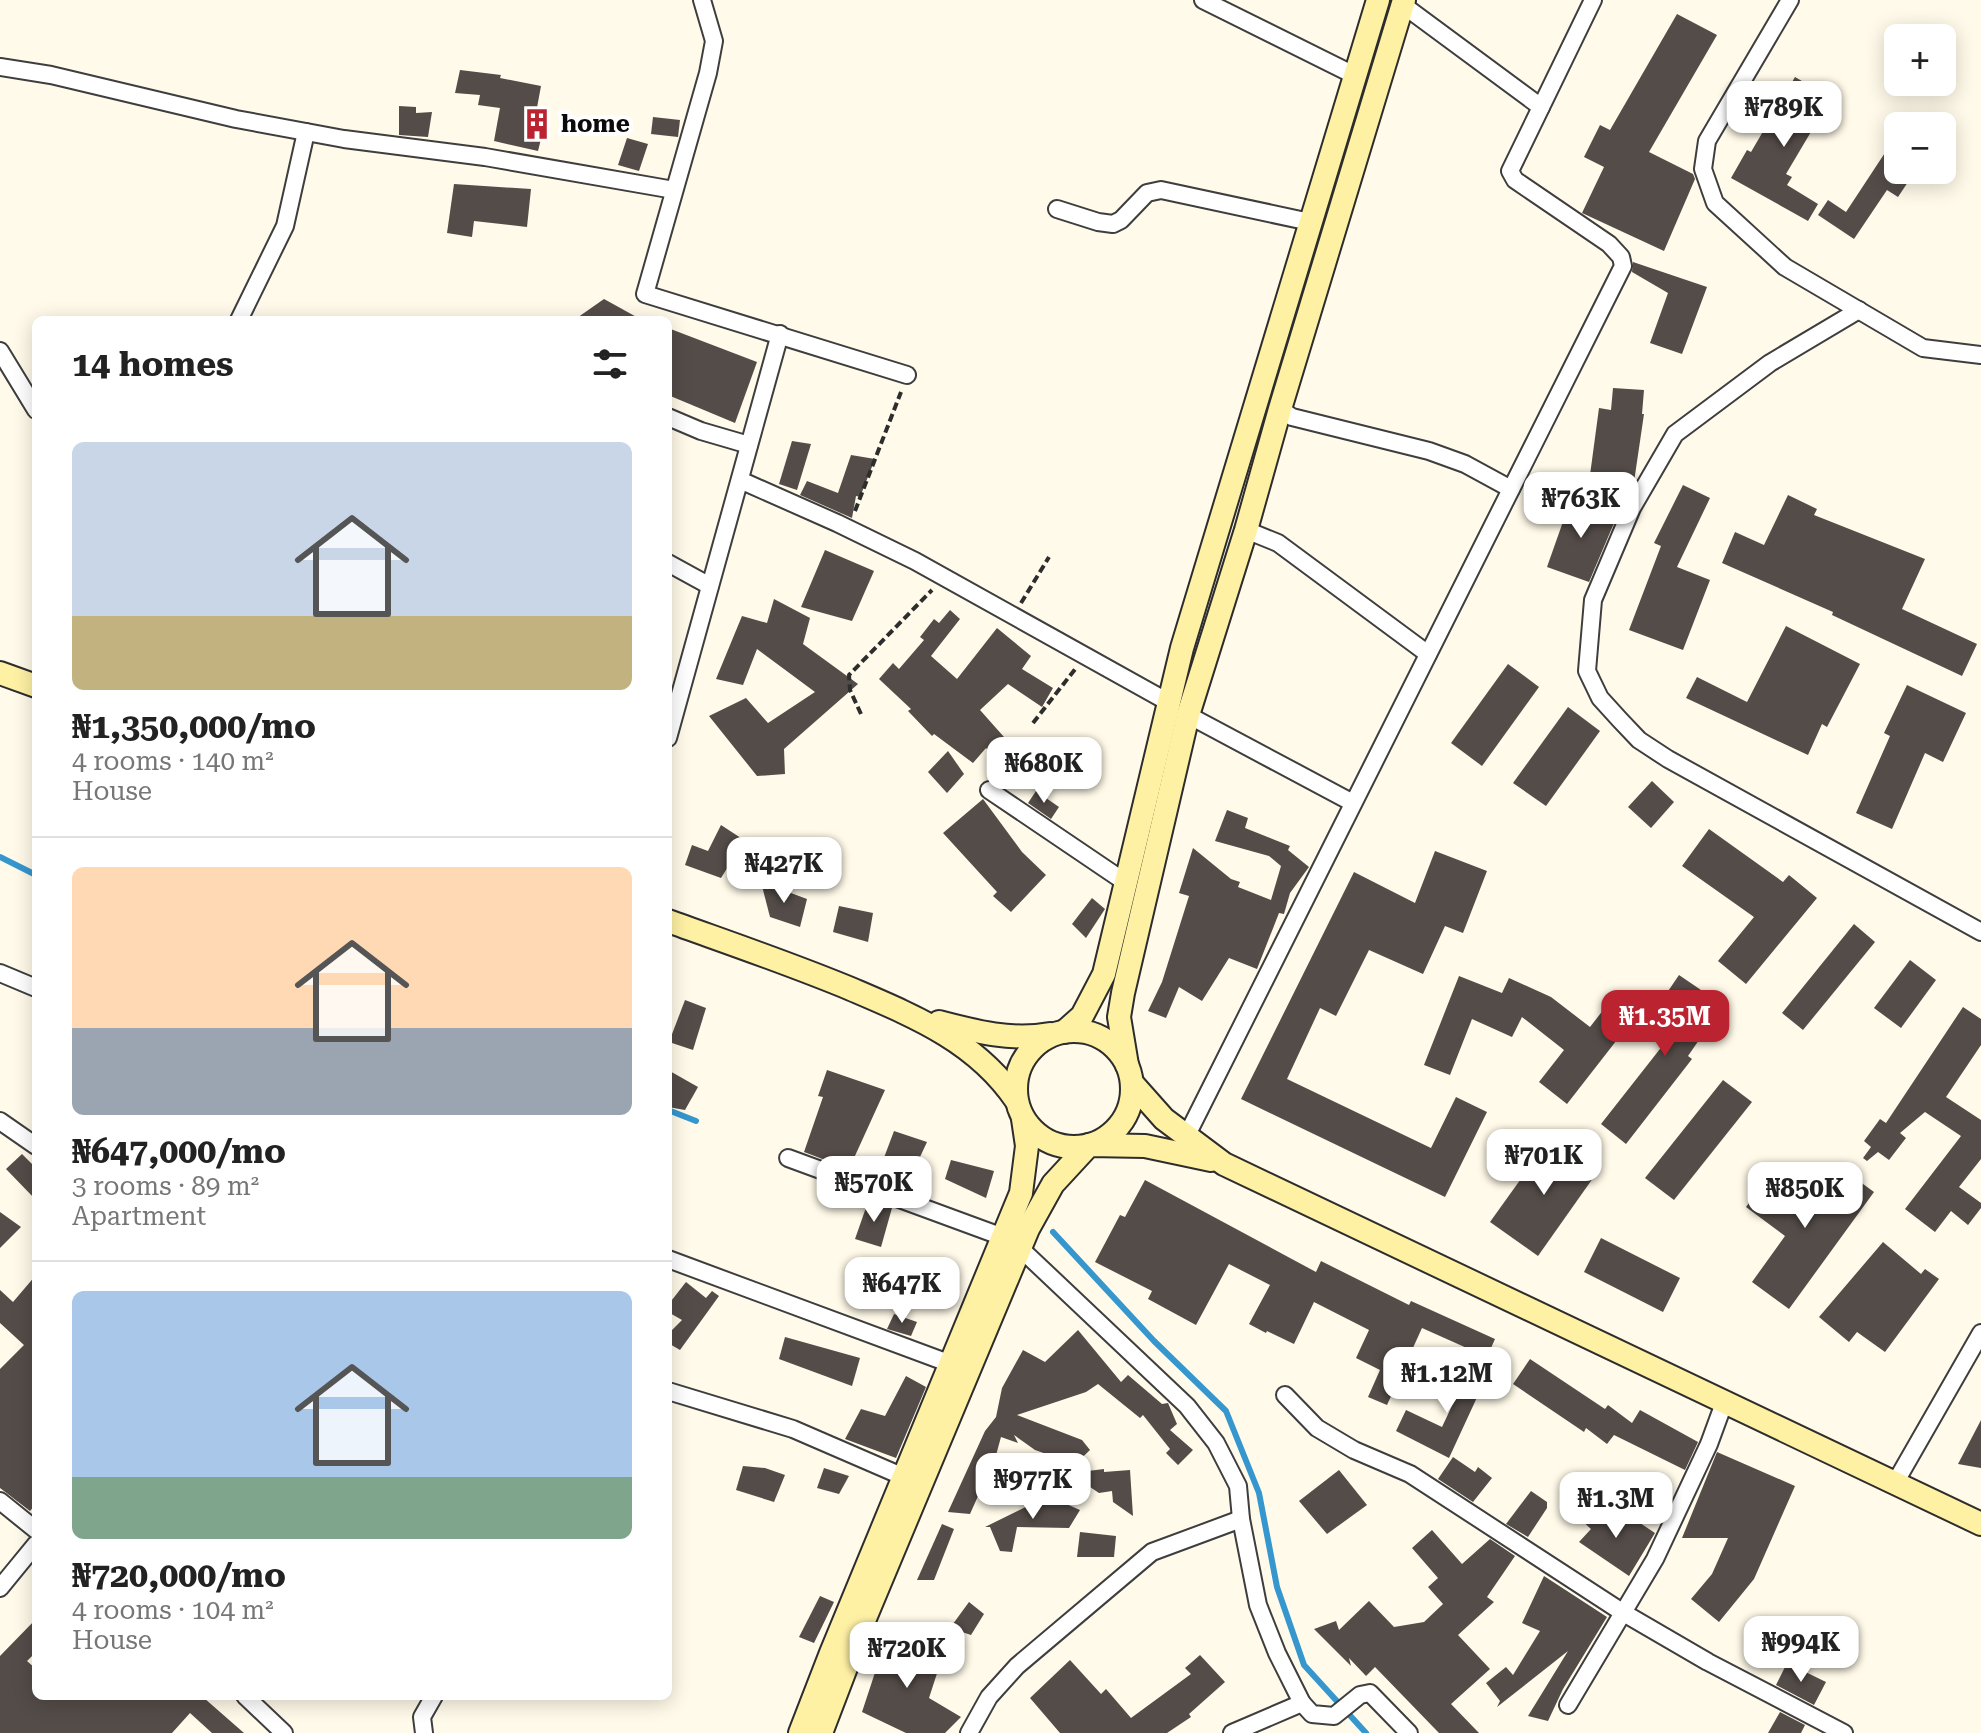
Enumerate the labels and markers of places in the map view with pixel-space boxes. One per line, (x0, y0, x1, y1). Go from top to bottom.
pin: ₦789K (1728, 81, 1840, 149)
building icon: home (520, 107, 554, 141)
place label: home (561, 110, 630, 138)
pin: ₦763K (1525, 472, 1637, 540)
pin: ₦680K (988, 737, 1100, 805)
pin: ₦427K (728, 837, 840, 905)
pin: ₦1.35M (1600, 990, 1730, 1058)
pin: ₦701K (1488, 1129, 1600, 1197)
pin: ₦570K (818, 1156, 930, 1224)
pin: ₦850K (1749, 1162, 1861, 1230)
pin: ₦647K (846, 1257, 958, 1325)
pin: ₦1.12M (1382, 1347, 1512, 1415)
pin: ₦977K (977, 1453, 1089, 1521)
pin: ₦1.3M (1560, 1472, 1672, 1540)
pin: ₦994K (1745, 1616, 1857, 1684)
pin: ₦720K (851, 1622, 963, 1690)

